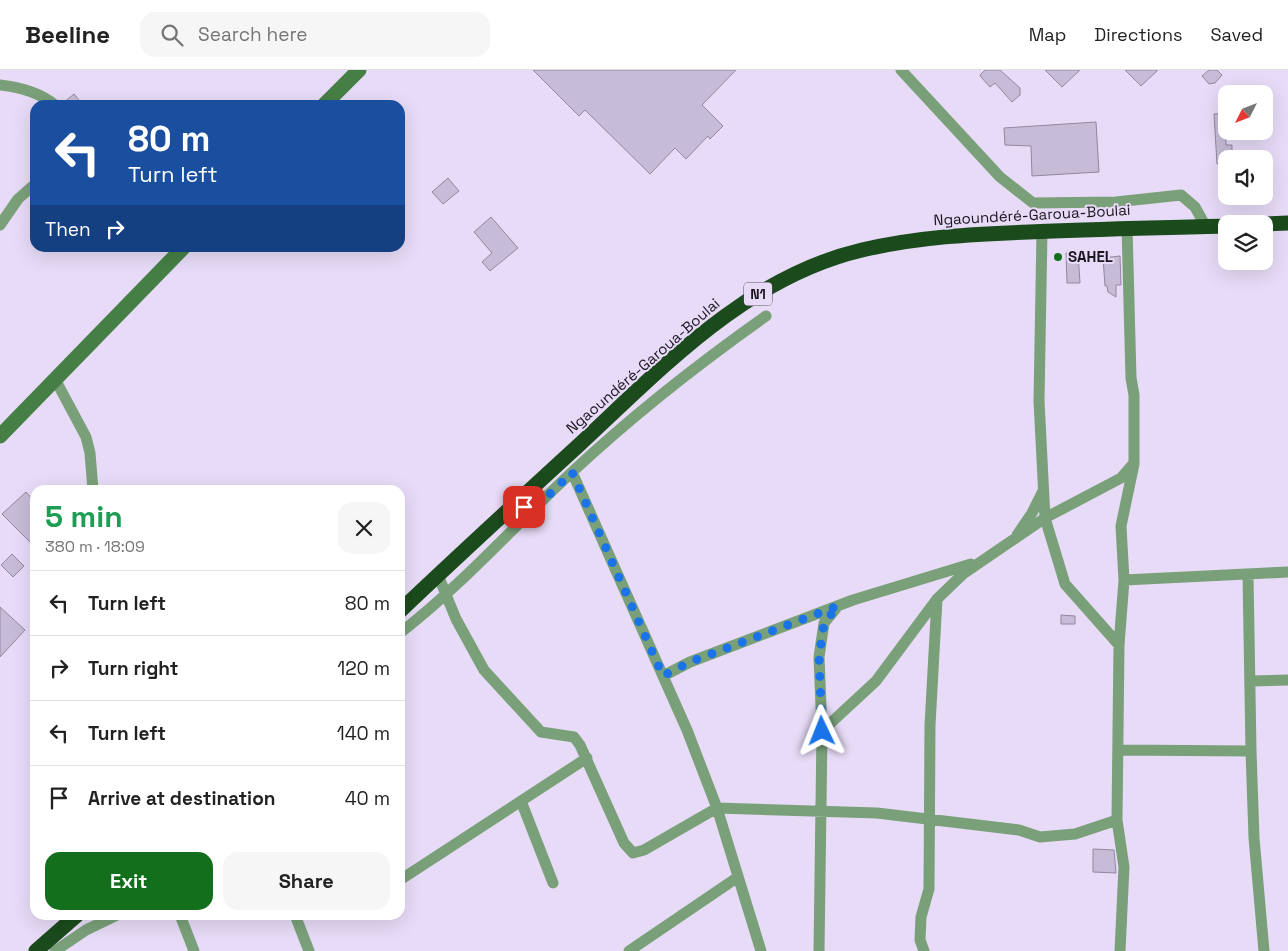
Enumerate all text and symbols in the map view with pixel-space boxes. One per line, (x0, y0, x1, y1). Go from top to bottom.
search box (140, 12, 490, 57)
text: Beeline (25, 19, 110, 50)
icon: search (158, 21, 186, 49)
text: Search here (198, 22, 308, 47)
text: Map (1029, 23, 1066, 46)
text: Directions (1094, 23, 1183, 46)
text: Saved (1211, 23, 1263, 46)
north arrow (1218, 85, 1272, 140)
map controls (1218, 85, 1273, 270)
text: 80 m (128, 117, 210, 161)
icon: left (45, 120, 110, 185)
button: sound (1218, 150, 1273, 205)
text: Turn left (128, 160, 218, 188)
street label: Ngaoundéré-Garoua-Boulai (933, 200, 1131, 229)
icon: right (101, 215, 129, 243)
button: layers (1218, 215, 1273, 270)
text: Then (45, 217, 91, 242)
place label: SAHEL (1068, 247, 1113, 266)
marker: SAHEL (1052, 251, 1064, 263)
road number: N1 (744, 282, 772, 305)
street label: Ngaoundéré-Garoua-Boulai (562, 294, 723, 438)
pin (503, 486, 545, 528)
icon: arrive (510, 493, 538, 521)
text: 5 min (45, 497, 123, 536)
button: close (338, 502, 390, 554)
text: 380 m · 18:09 (45, 536, 145, 557)
icon: left (45, 589, 73, 617)
text: Turn left (88, 591, 166, 616)
text: 80 m (345, 591, 390, 616)
icon: right (45, 654, 73, 682)
text: Turn right (88, 656, 178, 681)
text: 120 m (337, 656, 390, 681)
position arrow (795, 704, 847, 756)
icon: left (45, 719, 73, 747)
text: Turn left (88, 721, 166, 746)
text: 140 m (337, 721, 390, 746)
icon: arrive (45, 784, 73, 812)
text: Arrive at destination (88, 786, 276, 811)
text: 40 m (345, 786, 390, 811)
button: Exit (45, 852, 213, 910)
button: Share (223, 852, 390, 910)

